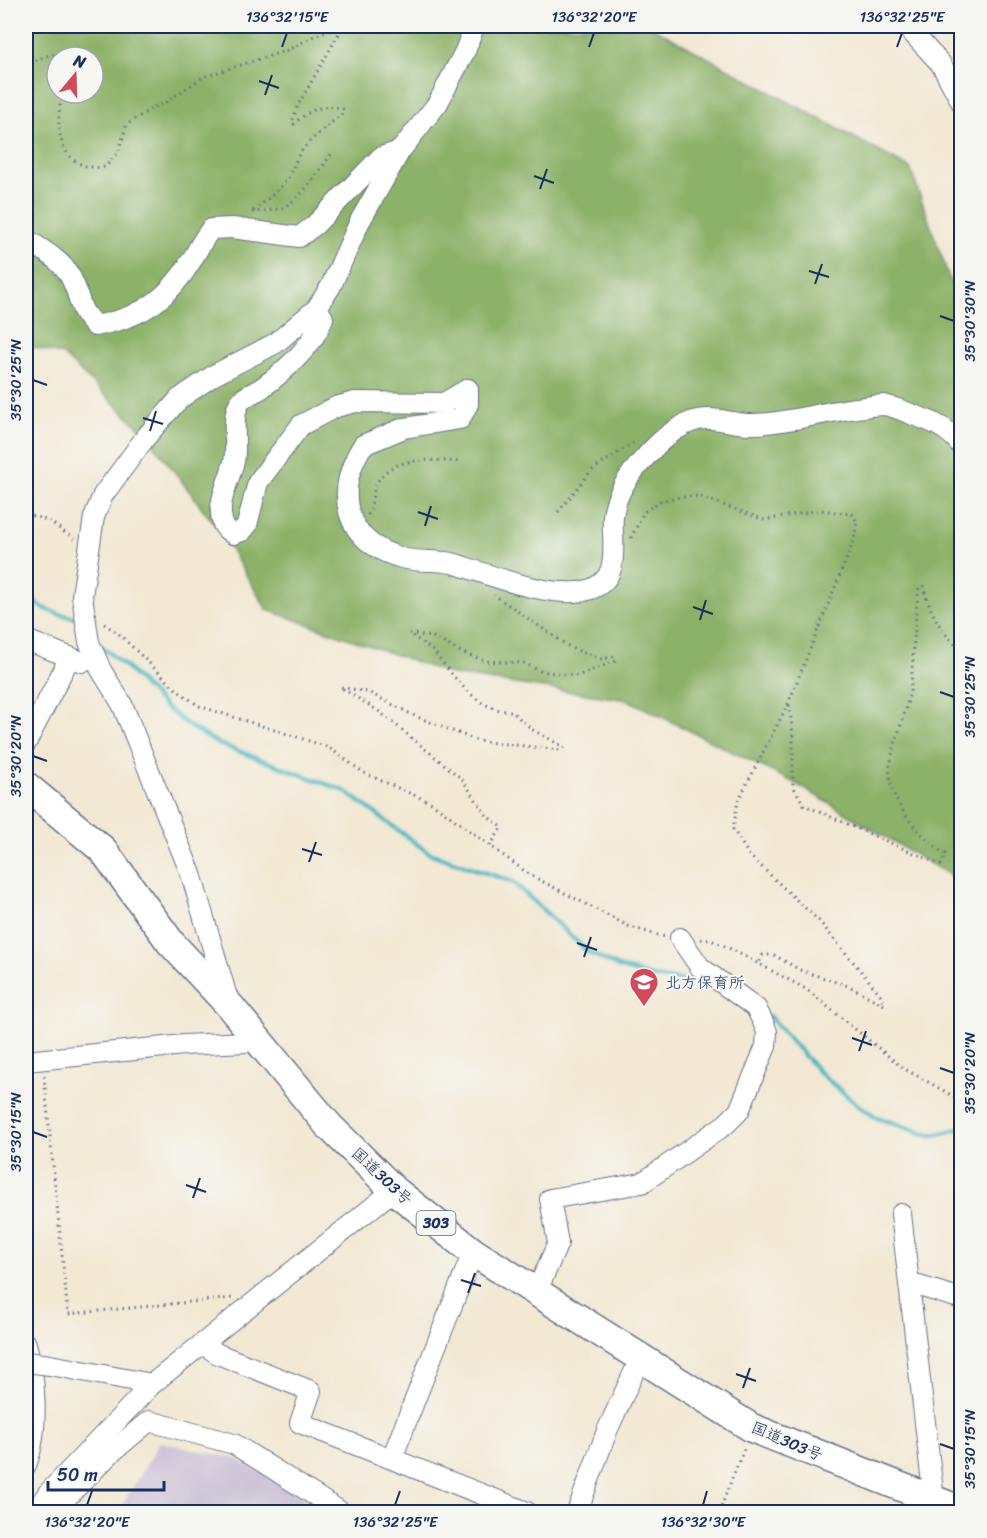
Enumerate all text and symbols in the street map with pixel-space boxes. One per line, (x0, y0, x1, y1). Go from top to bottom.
text: 136°32'15"E (246, 4, 330, 30)
text: 136°32'20"E (552, 4, 638, 30)
text: 136°32'25"E (860, 4, 946, 30)
north arrow (45, 45, 105, 105)
text: N (69, 45, 91, 77)
text: 35°30'30"N (957, 280, 983, 362)
text: 35°30'25"N (3, 339, 29, 421)
text: 35°30'25"N (957, 656, 983, 738)
text: 35°30'20"N (3, 714, 29, 797)
school or university icon: 北方保育所 (628, 966, 660, 1008)
place label: 北方保育所 (665, 968, 745, 997)
text: 35°30'20"N (957, 1031, 983, 1114)
text: 35°30'15"N (3, 1092, 29, 1172)
street label: 国道303号 (344, 1140, 420, 1212)
road number: 303 (416, 1211, 456, 1235)
text: 35°30'15"N (957, 1409, 983, 1489)
street label: 国道303号 (746, 1413, 828, 1469)
scale bar (48, 1454, 164, 1492)
text: 50 m (57, 1459, 98, 1491)
text: 136°32'20"E (45, 1509, 131, 1535)
text: 136°32'25"E (353, 1509, 439, 1535)
text: 136°32'30"E (661, 1509, 747, 1535)

